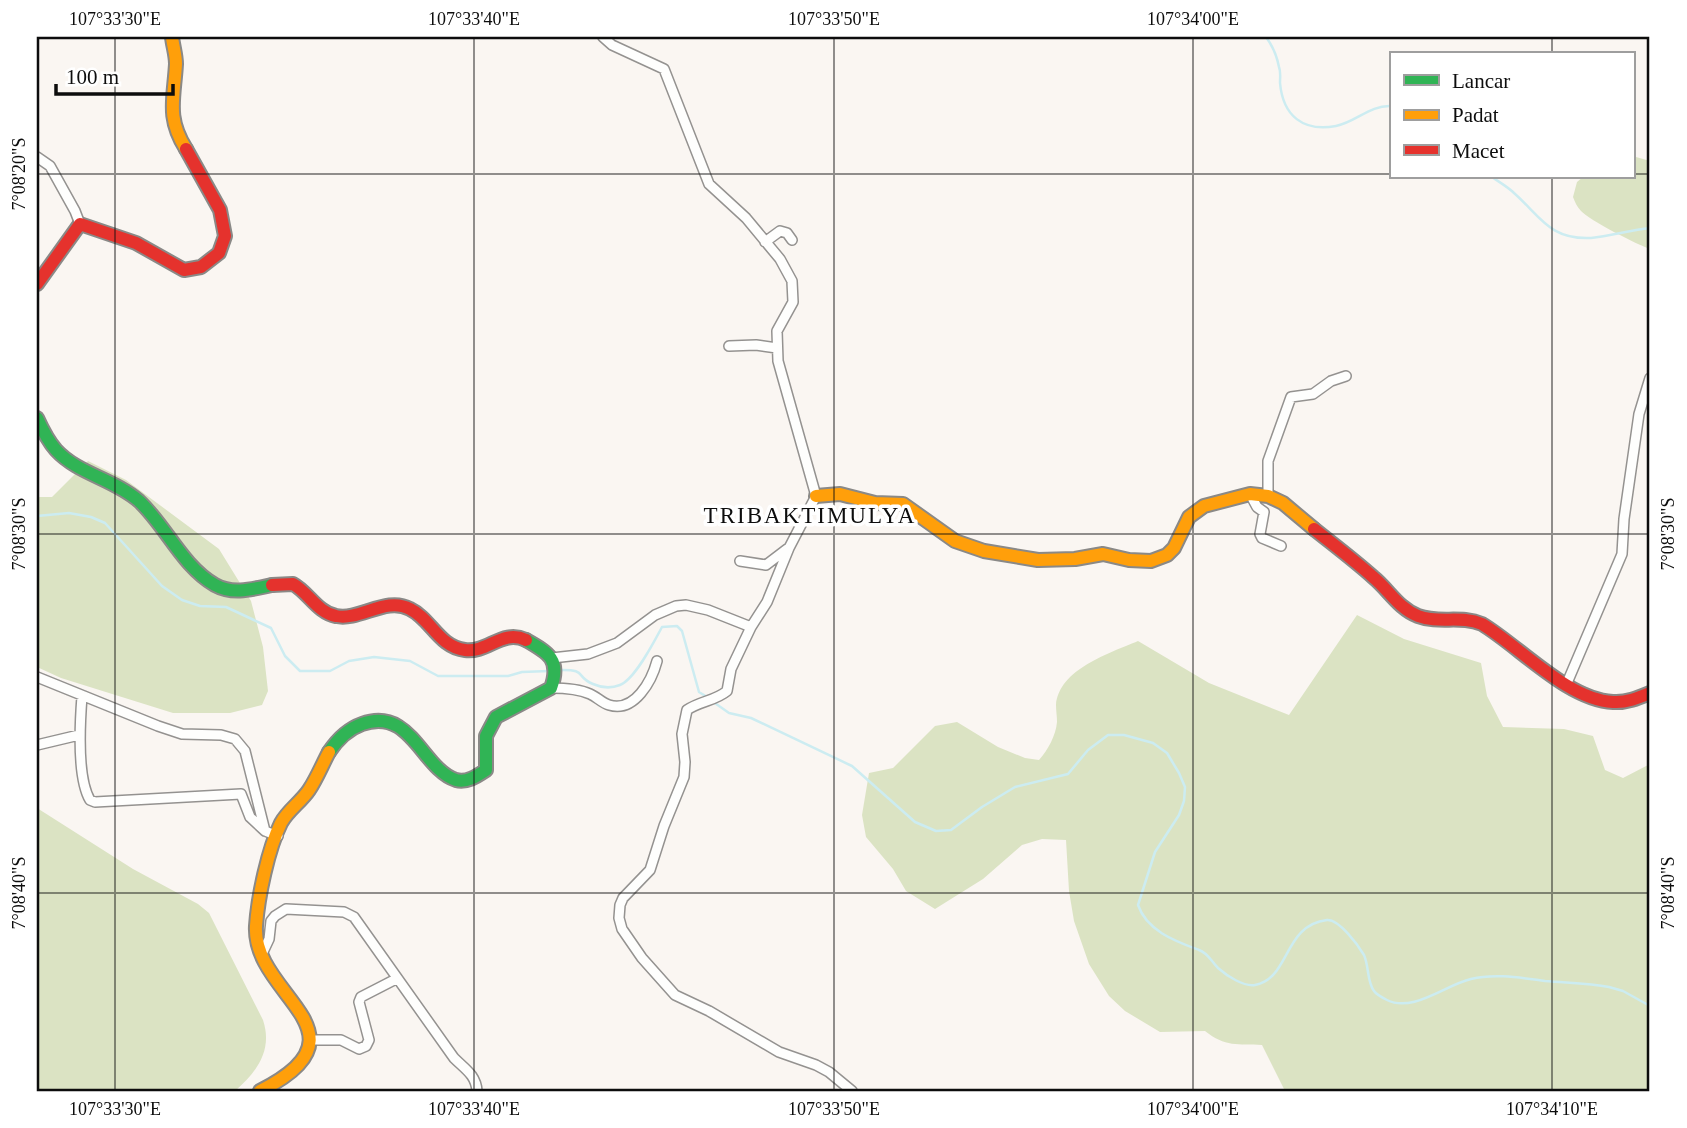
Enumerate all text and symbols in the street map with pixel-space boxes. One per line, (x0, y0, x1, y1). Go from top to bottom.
text: 107°33'30"E (69, 9, 161, 29)
text: 107°33'40"E (428, 9, 520, 29)
text: 107°33'50"E (788, 9, 880, 29)
text: 107°34'00"E (1147, 9, 1239, 29)
scale bar (56, 52, 173, 96)
legend (1390, 52, 1634, 178)
text: 100 m (66, 65, 119, 89)
text: Lancar (1452, 69, 1510, 93)
text: Padat (1452, 103, 1499, 127)
text: 7°08'20"S (9, 138, 29, 210)
text: Macet (1452, 139, 1505, 163)
text: 7°08'30"S (9, 498, 29, 570)
text: 7°08'30"S (1658, 498, 1678, 570)
district label: TRIBAKTIMULYA (704, 503, 916, 528)
text: 7°08'40"S (9, 857, 29, 929)
text: 7°08'40"S (1658, 857, 1678, 929)
text: 107°33'30"E (69, 1099, 161, 1119)
text: 107°33'40"E (428, 1099, 520, 1119)
text: 107°33'50"E (788, 1099, 880, 1119)
text: 107°34'00"E (1147, 1099, 1239, 1119)
text: 107°34'10"E (1506, 1099, 1598, 1119)

